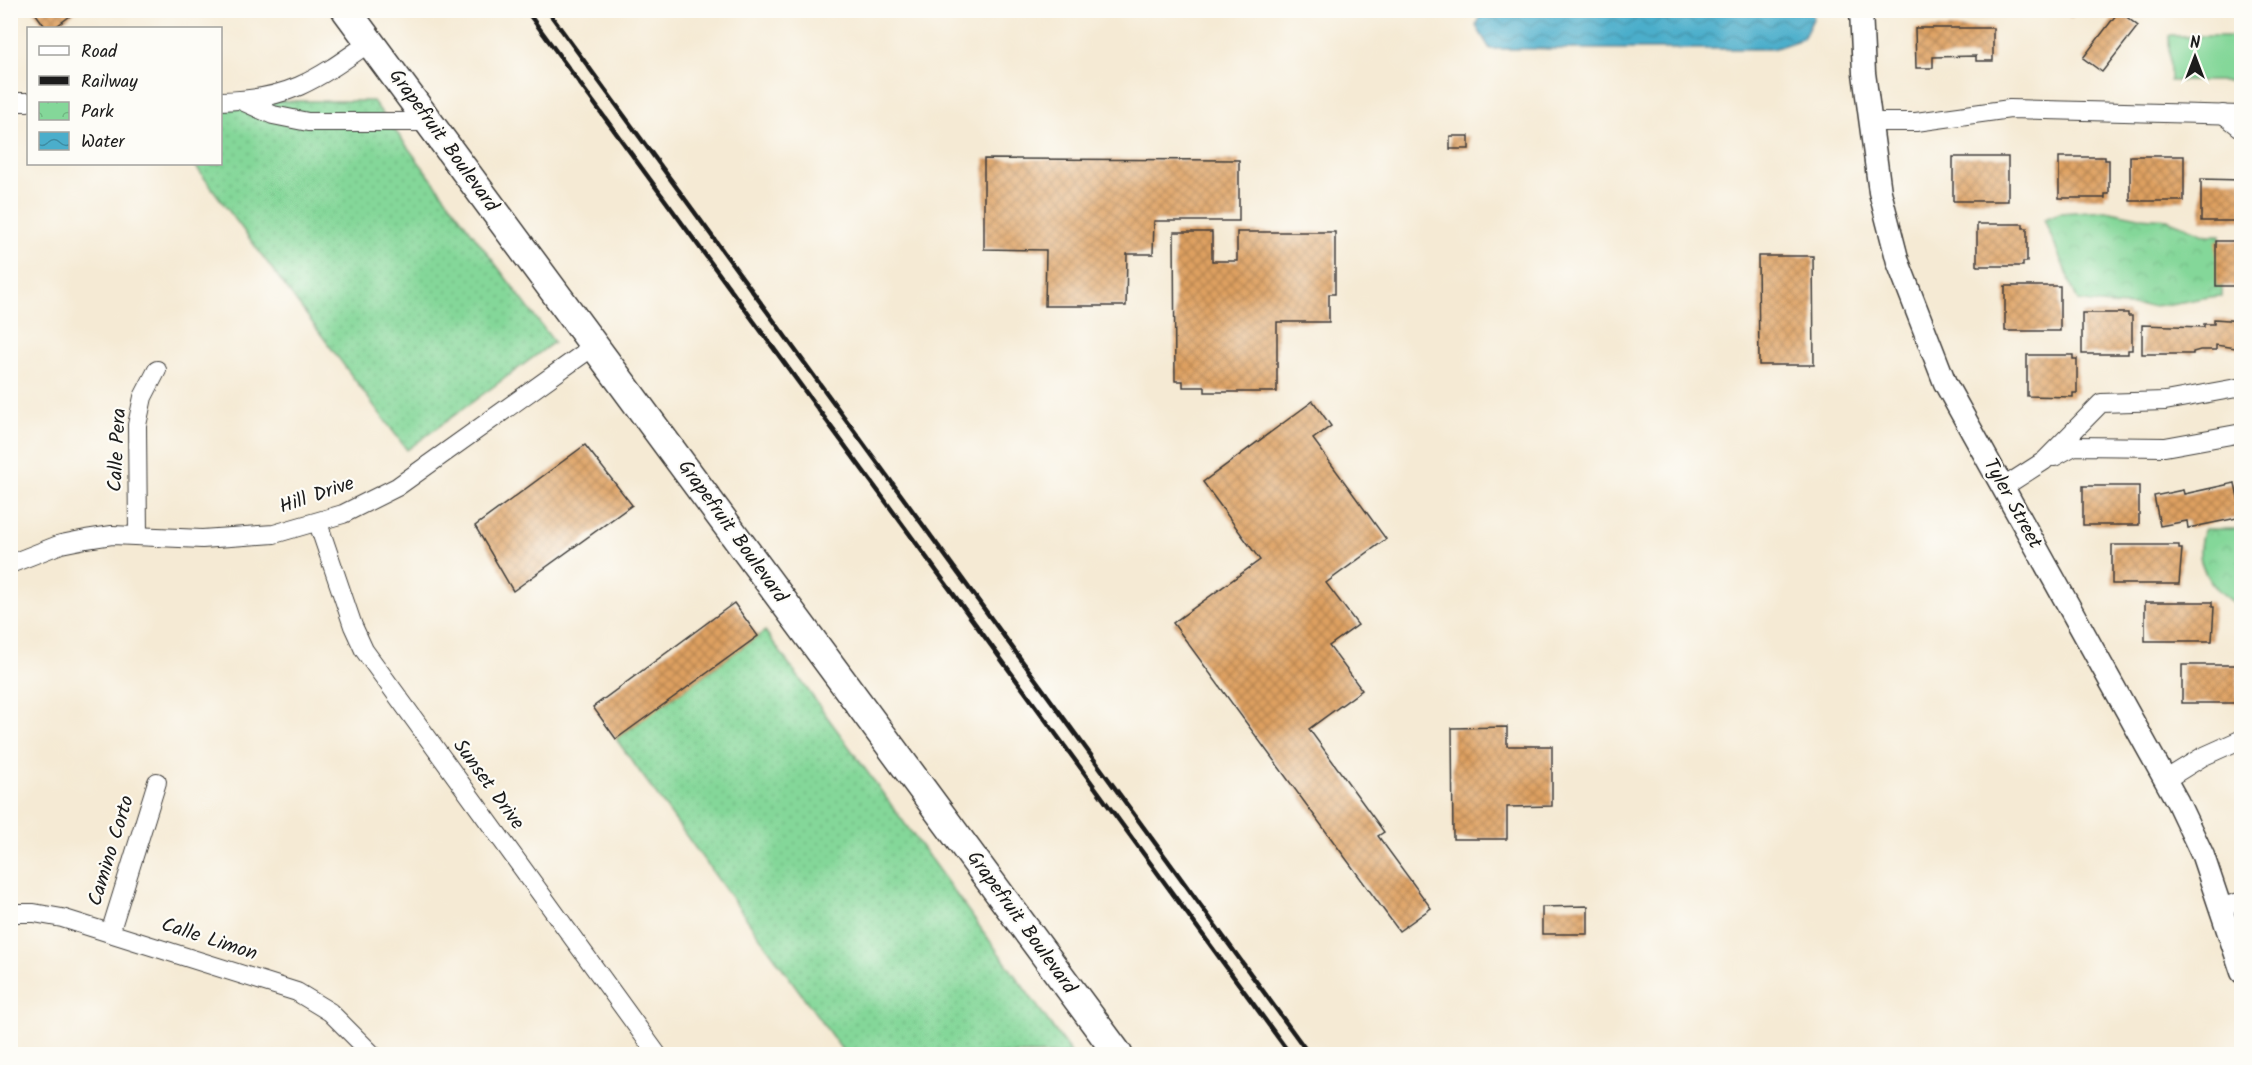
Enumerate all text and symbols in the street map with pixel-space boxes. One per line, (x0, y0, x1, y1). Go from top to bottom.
legend (27, 27, 222, 165)
north arrow (2165, 27, 2225, 87)
text: N (2190, 31, 2200, 56)
text: Road (81, 38, 118, 67)
street label: Grapefruit Boulevard (380, 63, 507, 220)
text: Railway (81, 68, 138, 97)
text: Park (81, 98, 114, 127)
text: Water (81, 128, 126, 157)
street label: Calle Pera (100, 407, 136, 493)
street label: Tyler Street (1974, 453, 2050, 555)
street label: Grapefruit Boulevard (669, 454, 796, 611)
street label: Hill Drive (275, 468, 359, 524)
street label: Sunset Drive (444, 733, 532, 837)
street label: Camino Corto (80, 792, 144, 910)
street label: Grapefruit Boulevard (958, 845, 1085, 1002)
street label: Calle Limon (157, 909, 261, 971)

